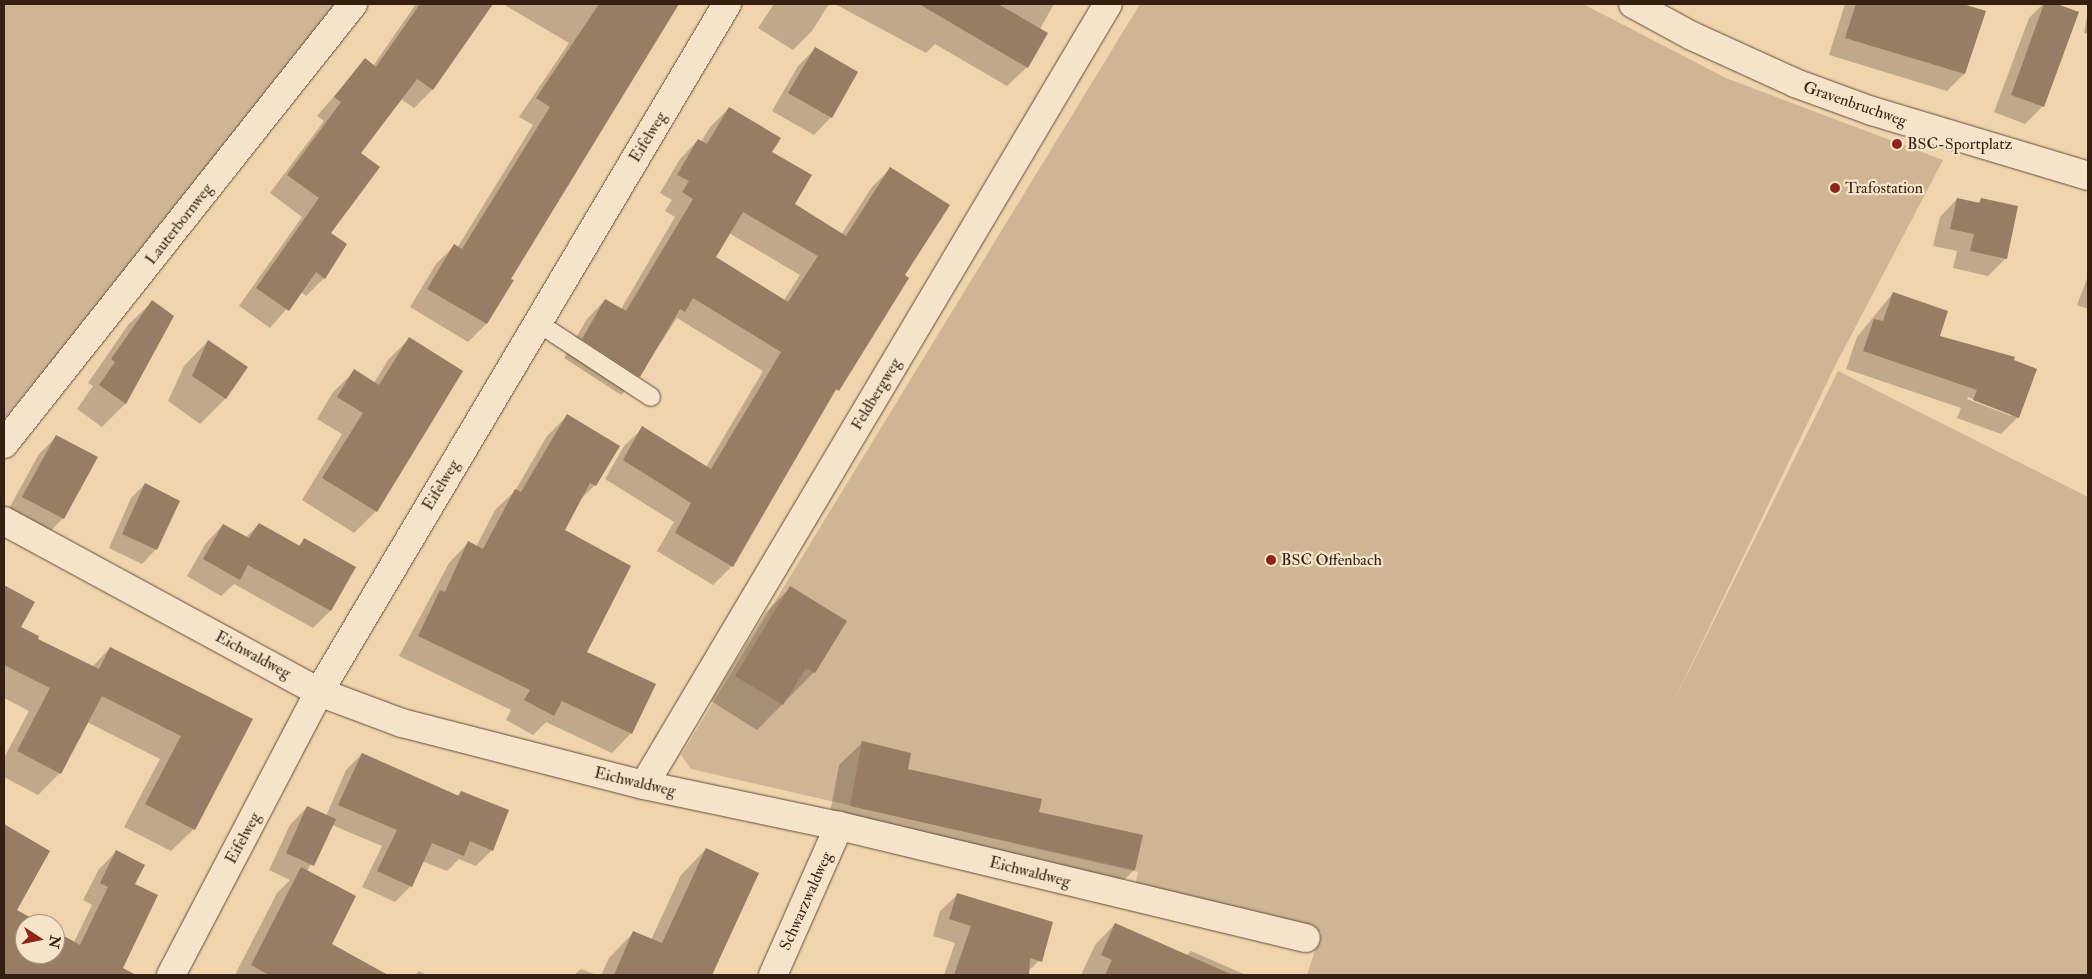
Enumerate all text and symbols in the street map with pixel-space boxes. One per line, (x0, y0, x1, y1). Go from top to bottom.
street label: Gravenbruchweg (1801, 77, 1909, 131)
street label: Eifelweg (625, 108, 671, 166)
place label: BSC-Sportplatz (1907, 134, 2012, 154)
marker: BSC-Sportplatz (1891, 138, 1903, 150)
place label: Trafostation (1845, 178, 1923, 198)
street label: Lauterbornweg (141, 179, 217, 269)
marker: Trafostation (1829, 182, 1841, 194)
street label: Feldbergweg (847, 354, 905, 434)
street label: Eifelweg (418, 456, 464, 514)
place label: BSC Offenbach (1281, 550, 1382, 570)
marker: BSC Offenbach (1265, 554, 1277, 566)
street label: Eichwaldweg (212, 627, 294, 683)
street label: Eichwaldweg (592, 763, 678, 801)
street label: Eifelweg (221, 809, 265, 867)
street label: Schwarzwaldweg (776, 849, 836, 953)
street label: Eichwaldweg (987, 853, 1073, 891)
north arrow (15, 914, 65, 964)
text: N (45, 934, 64, 950)

